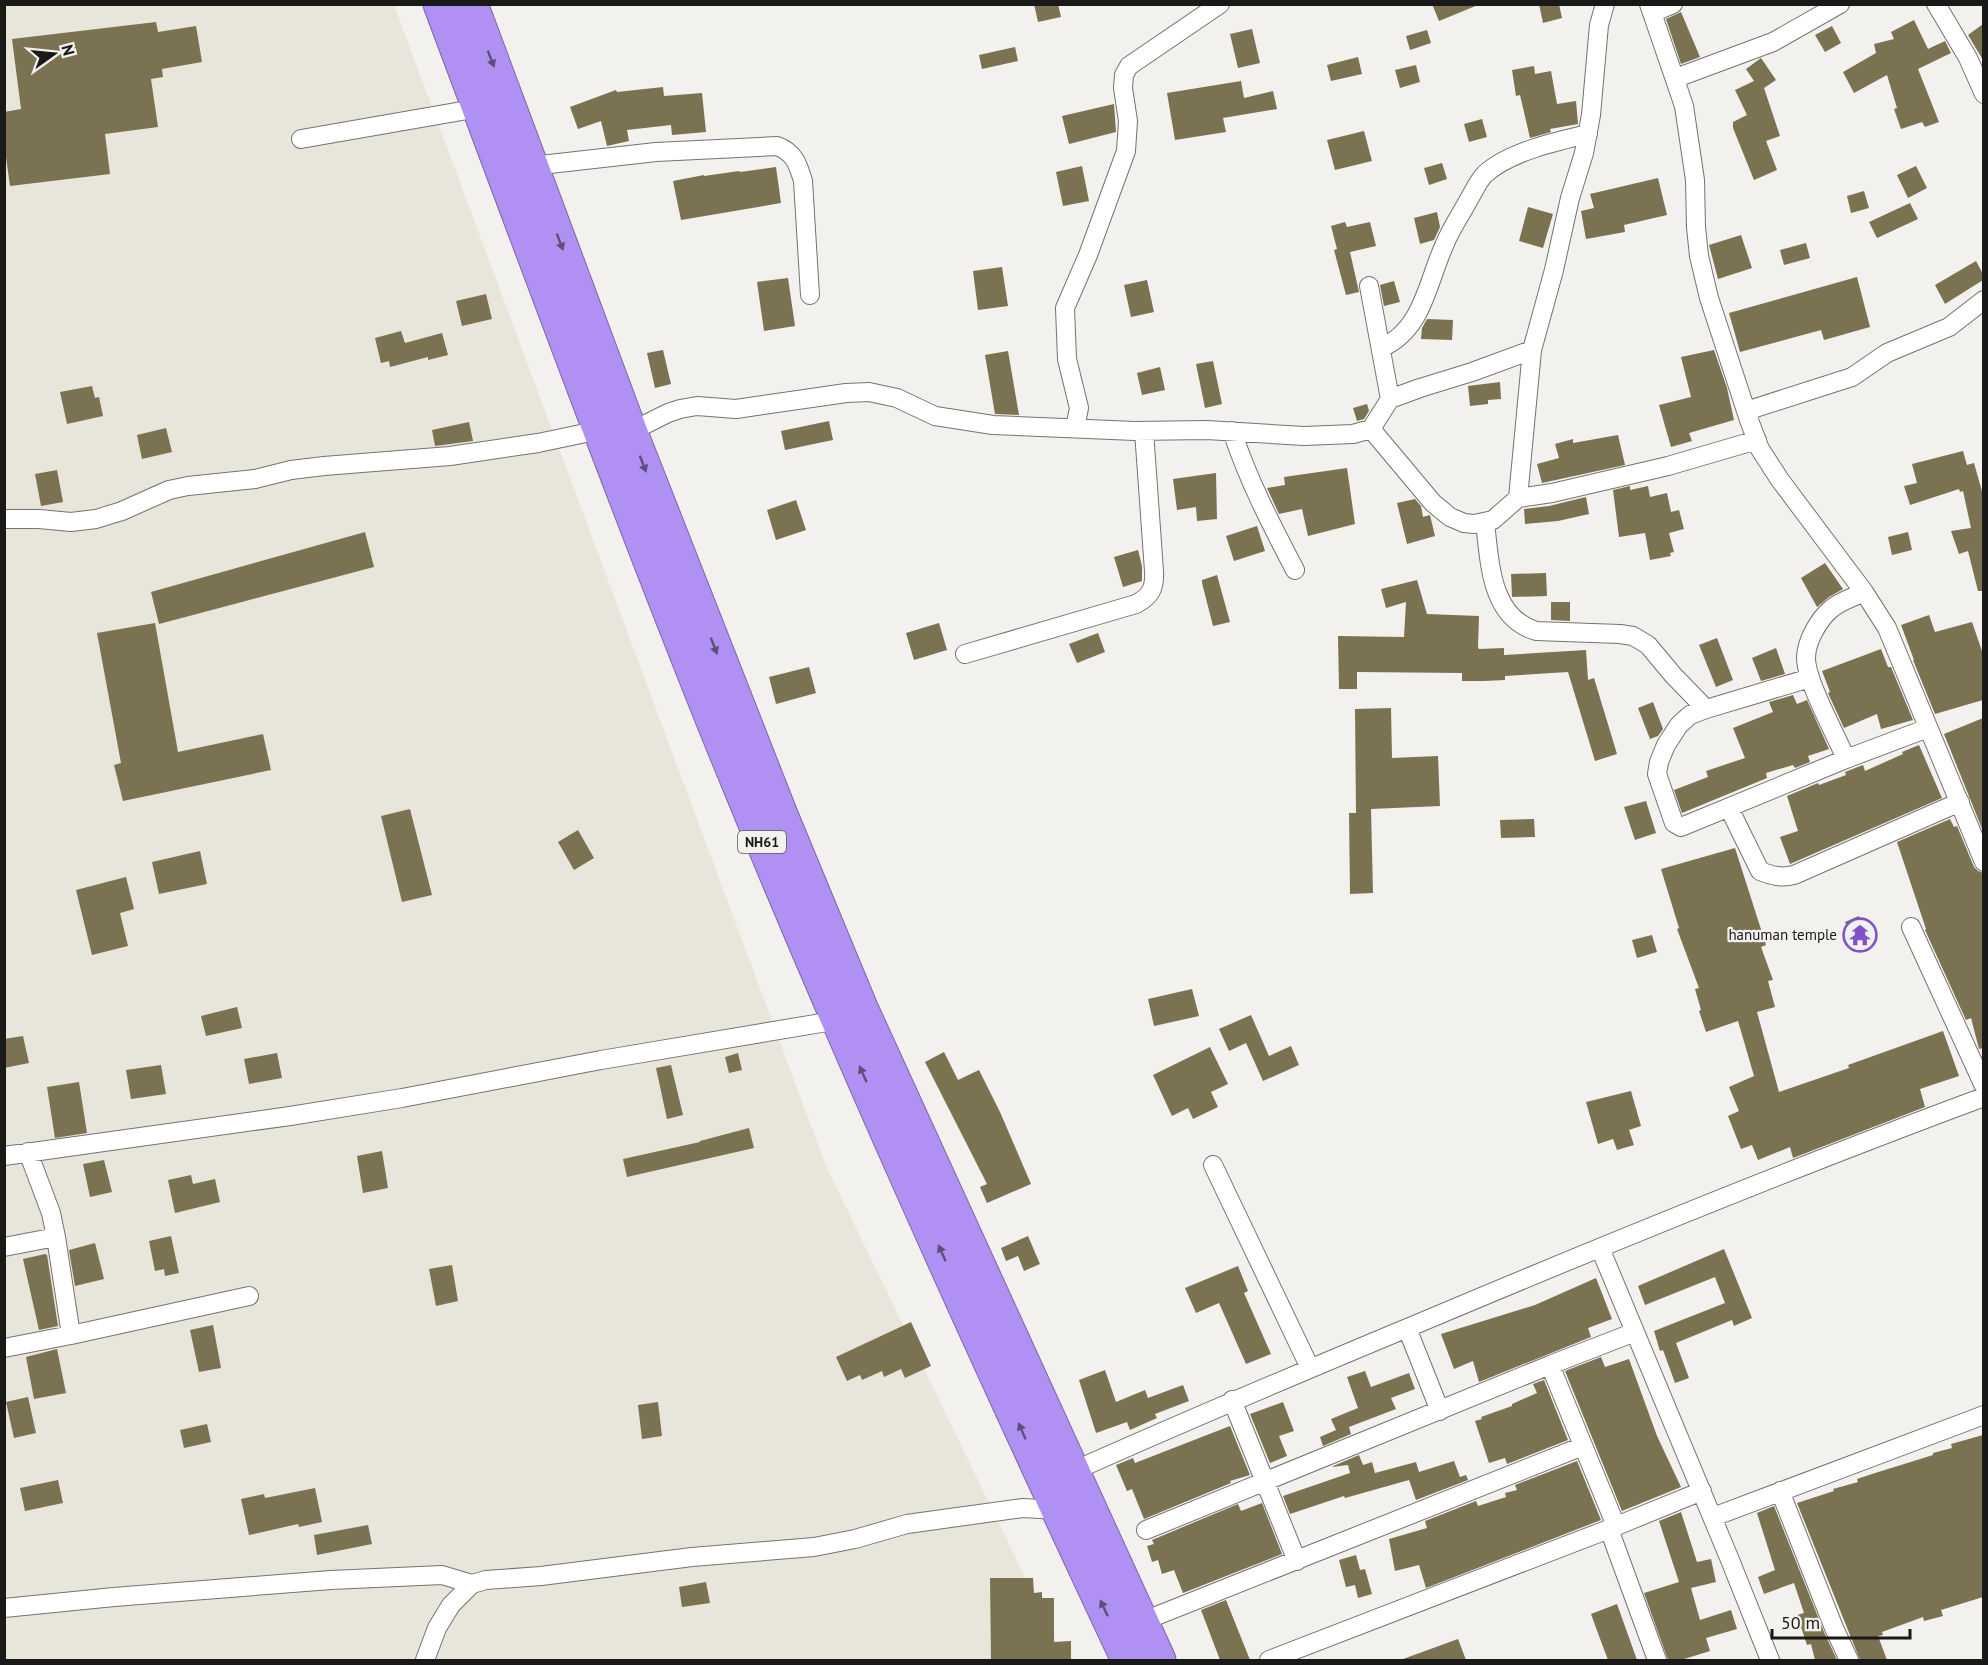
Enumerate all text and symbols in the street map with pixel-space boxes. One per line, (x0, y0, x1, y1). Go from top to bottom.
north arrow (24, 24, 84, 84)
text: N (57, 42, 80, 58)
one-way arrow (487, 50, 497, 68)
one-way arrow (556, 233, 565, 251)
one-way arrow (639, 455, 649, 473)
one-way arrow (709, 637, 719, 655)
road number: NH61 (738, 831, 786, 853)
temple icon: hanuman temple (1842, 917, 1878, 953)
place label: hanuman temple (1728, 925, 1837, 944)
one-way arrow (858, 1065, 868, 1083)
one-way arrow (937, 1243, 947, 1261)
one-way arrow (1017, 1422, 1026, 1439)
one-way arrow (1099, 1599, 1108, 1616)
scale bar (1772, 1602, 1910, 1640)
text: 50 m (1781, 1611, 1820, 1634)

